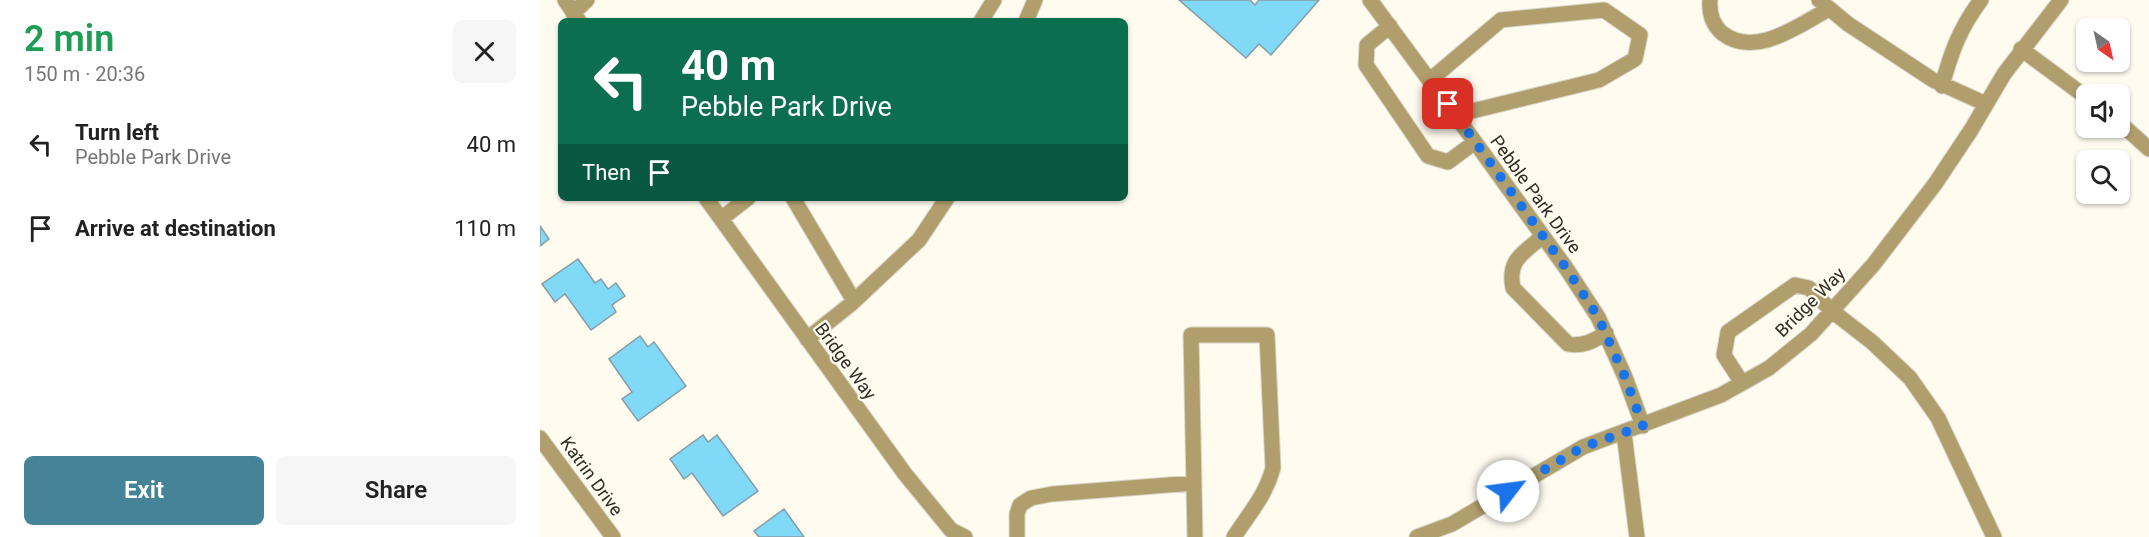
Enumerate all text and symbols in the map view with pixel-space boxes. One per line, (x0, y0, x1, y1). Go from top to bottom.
text: 2 min (24, 18, 114, 60)
north arrow (2076, 18, 2130, 72)
map controls (2076, 18, 2130, 204)
button: close (453, 20, 516, 83)
text: 40 m (681, 41, 776, 90)
icon: left (582, 42, 660, 120)
text: 150 m · 20:36 (24, 62, 145, 86)
pin (1422, 78, 1473, 129)
button: sound (2076, 84, 2130, 138)
icon: arrive (1431, 87, 1464, 120)
text: Pebble Park Drive (681, 91, 892, 123)
text: Turn left (75, 120, 159, 145)
icon: left (24, 128, 57, 161)
street label: Pebble Park Drive (1486, 131, 1586, 257)
text: 40 m (467, 132, 516, 157)
text: Pebble Park Drive (75, 145, 231, 169)
button: search (2076, 150, 2130, 204)
icon: arrive (643, 156, 676, 189)
text: Then (582, 160, 631, 185)
icon: arrive (24, 212, 57, 245)
text: Arrive at destination (75, 216, 276, 241)
text: 110 m (454, 216, 516, 241)
street label: Bridge Way (1771, 262, 1850, 341)
street label: Bridge Way (811, 318, 881, 404)
street label: Katrin Drive (556, 432, 628, 520)
button: Exit (24, 456, 264, 525)
button: Share (276, 456, 516, 525)
position arrow (1476, 459, 1540, 523)

